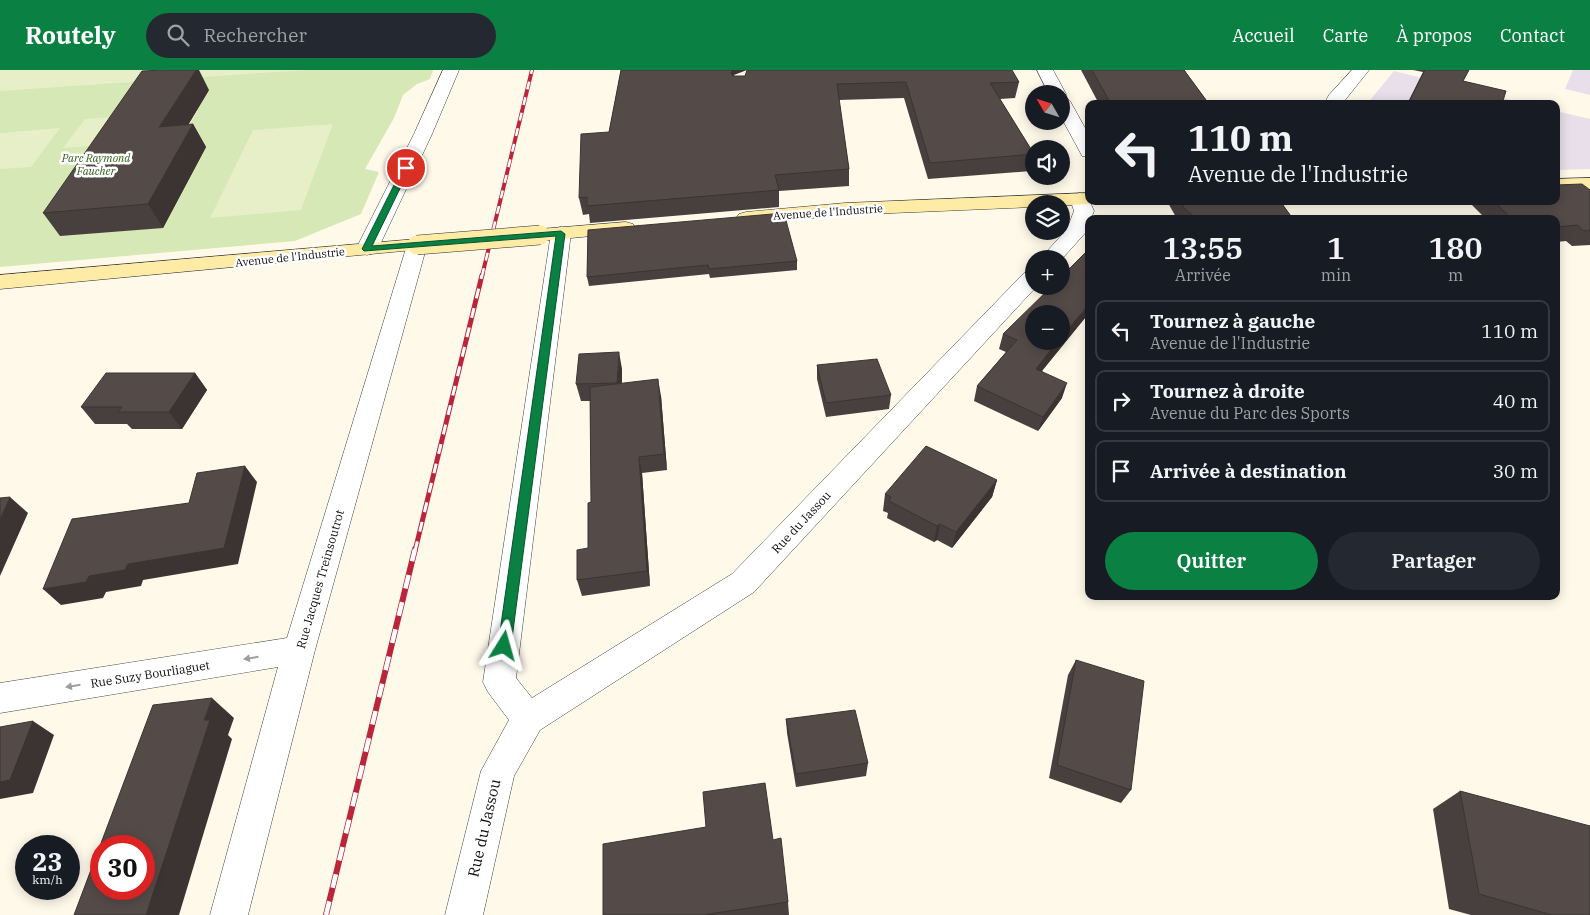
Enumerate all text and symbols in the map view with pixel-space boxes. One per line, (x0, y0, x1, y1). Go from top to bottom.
search box (146, 13, 496, 58)
text: Routely (25, 19, 116, 51)
icon: search (164, 21, 192, 49)
text: Rechercher (204, 23, 307, 47)
text: Accueil (1232, 24, 1295, 47)
text: Carte (1323, 24, 1368, 47)
text: À propos (1396, 24, 1472, 47)
text: Contact (1500, 24, 1565, 47)
north arrow (1025, 85, 1070, 130)
map controls (1025, 85, 1070, 350)
text: 110 m (1188, 115, 1293, 161)
icon: left (1105, 120, 1170, 185)
button: sound (1025, 140, 1070, 185)
pin (385, 147, 427, 189)
park label: Parc Raymond Faucher (61, 151, 131, 178)
icon: arrive (392, 154, 420, 182)
text: Avenue de l'Industrie (1188, 159, 1408, 188)
button: layers (1025, 195, 1070, 240)
street label: Avenue de l'Industrie (773, 201, 883, 223)
text: 13:55 (1162, 228, 1243, 267)
text: 1 (1327, 228, 1345, 267)
text: 180 (1429, 228, 1483, 267)
street label: Avenue de l'Industrie (235, 244, 346, 270)
button: + (1025, 250, 1070, 295)
text: Arrivée (1175, 265, 1231, 285)
text: min (1321, 265, 1351, 285)
text: m (1448, 265, 1463, 285)
button: − (1025, 305, 1070, 350)
text: Tournez à gauche (1150, 309, 1315, 333)
icon: left (1107, 317, 1135, 345)
text: 110 m (1481, 319, 1538, 343)
text: Avenue de l'Industrie (1150, 333, 1310, 353)
text: Tournez à droite (1150, 379, 1305, 403)
icon: right (1107, 387, 1135, 415)
text: 40 m (1493, 389, 1538, 413)
text: Avenue du Parc des Sports (1150, 403, 1350, 423)
icon: arrive (1107, 457, 1135, 485)
text: Arrivée à destination (1150, 459, 1347, 483)
text: 30 m (1493, 459, 1538, 483)
street label: Rue du Jassou (768, 487, 834, 556)
street label: Rue Jacques Treinsoutrot (293, 508, 347, 650)
button: Quitter (1105, 532, 1318, 590)
button: Partager (1328, 532, 1540, 590)
position arrow (477, 619, 529, 671)
one-way arrow (243, 654, 259, 662)
street label: Rue Suzy Bourliaguet (89, 657, 211, 691)
one-way arrow (65, 682, 81, 690)
street label: Rue du Jassou (463, 777, 505, 879)
speed limit sign: 30 (90, 835, 155, 900)
text: 23 (32, 845, 63, 878)
text: km/h (32, 872, 63, 887)

